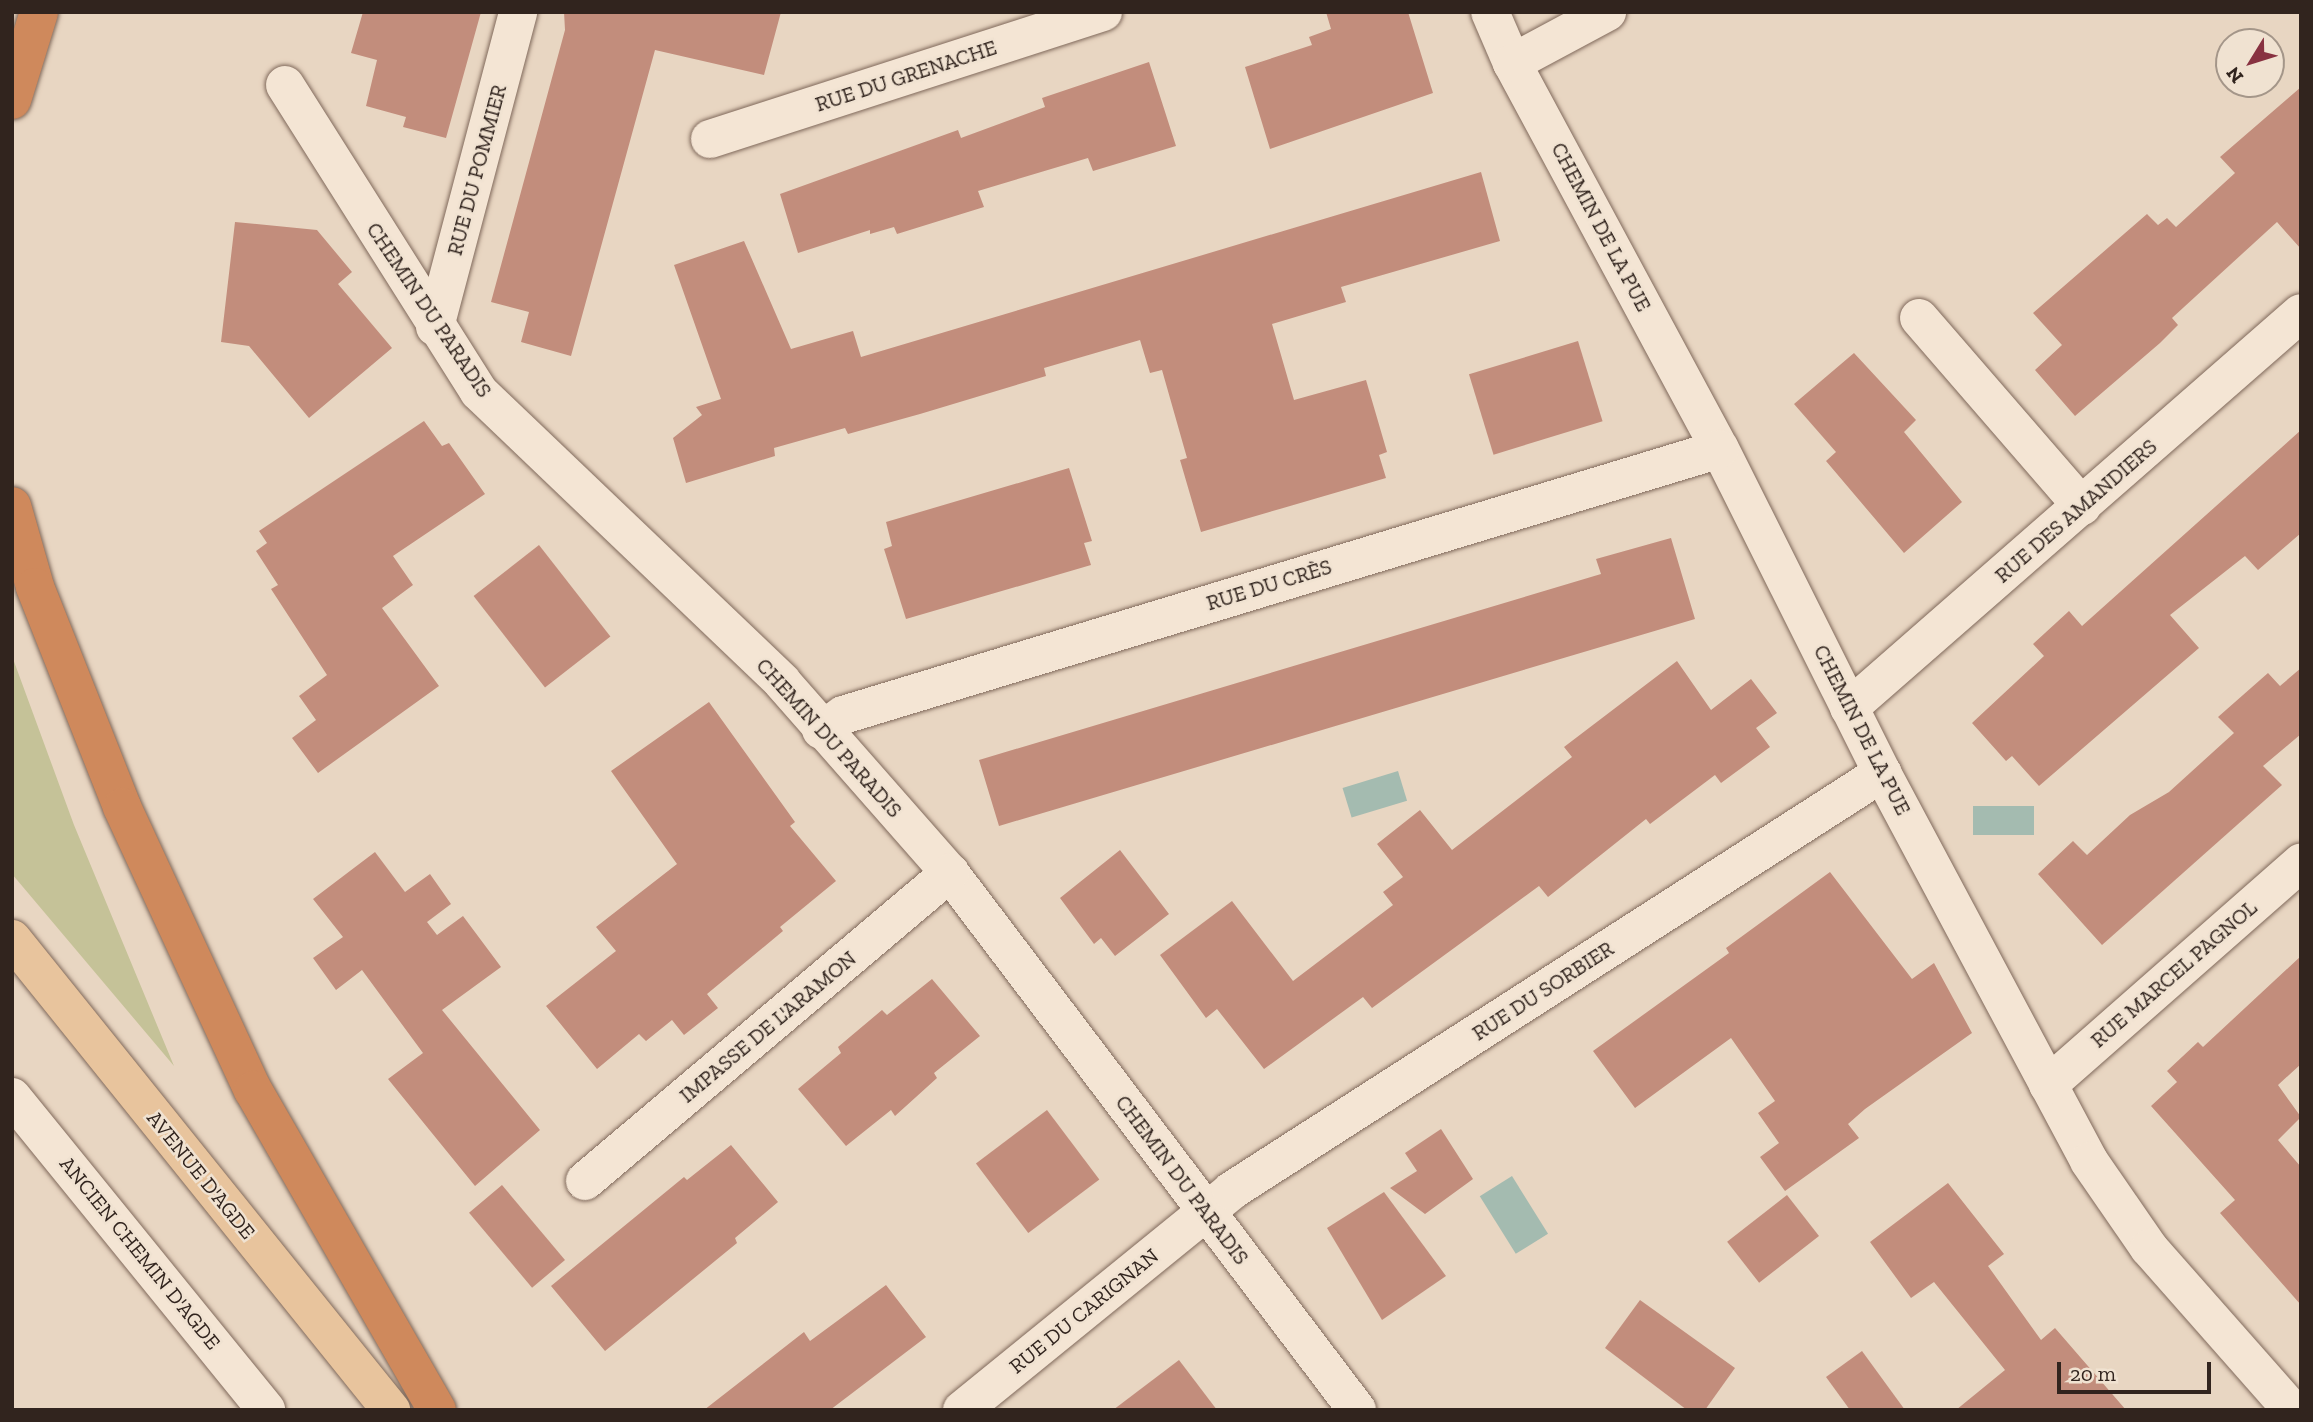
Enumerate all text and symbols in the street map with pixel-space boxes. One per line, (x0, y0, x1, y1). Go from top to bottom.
north arrow (2215, 28, 2285, 98)
street label: RUE DU GRENACHE (812, 35, 1000, 117)
text: N (2221, 62, 2248, 88)
street label: RUE DU POMMIER (442, 82, 512, 258)
street label: CHEMIN DE LA PUE (1546, 138, 1656, 316)
street label: CHEMIN DU PARADIS (361, 218, 497, 402)
street label: RUE DES AMANDIERS (1990, 434, 2162, 588)
street label: RUE DU CRÈS (1203, 554, 1335, 616)
street label: CHEMIN DE LA PUE (1808, 640, 1916, 820)
street label: CHEMIN DU PARADIS (751, 653, 907, 823)
street label: RUE MARCEL PAGNOL (2086, 895, 2262, 1053)
street label: RUE DU SORBIER (1468, 936, 1618, 1046)
street label: IMPASSE DE L'ARAMON (675, 946, 861, 1108)
street label: CHEMIN DU PARADIS (1110, 1090, 1254, 1270)
street label: AVENUE D'AGDE (142, 1106, 260, 1244)
street label: ANCIEN CHEMIN D'AGDE (54, 1151, 226, 1355)
street label: RUE DU CARIGNAN (1004, 1243, 1164, 1379)
scale bar (2061, 1348, 2215, 1392)
text: 20 m (2070, 1361, 2116, 1386)

